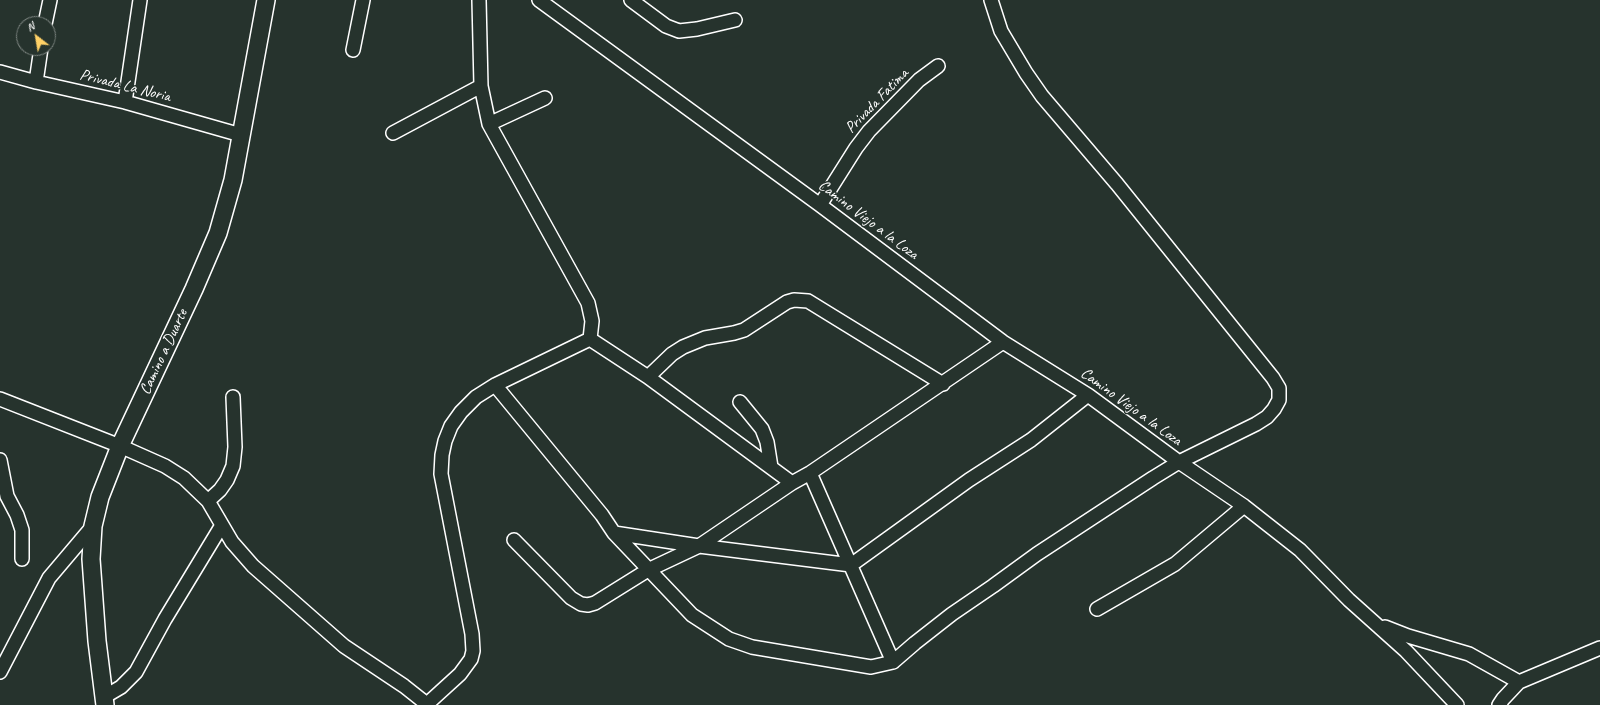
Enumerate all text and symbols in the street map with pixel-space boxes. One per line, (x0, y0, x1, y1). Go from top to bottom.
north arrow (16, 16, 56, 56)
text: N (24, 19, 37, 34)
street label: Privada Fatima (841, 64, 913, 138)
street label: Privada La Noria (78, 65, 172, 107)
street label: Camino Viejo a la Loza (814, 176, 922, 264)
street label: Camino a Duarte (136, 306, 192, 398)
street label: Camino Viejo a la Loza (1077, 364, 1185, 450)

